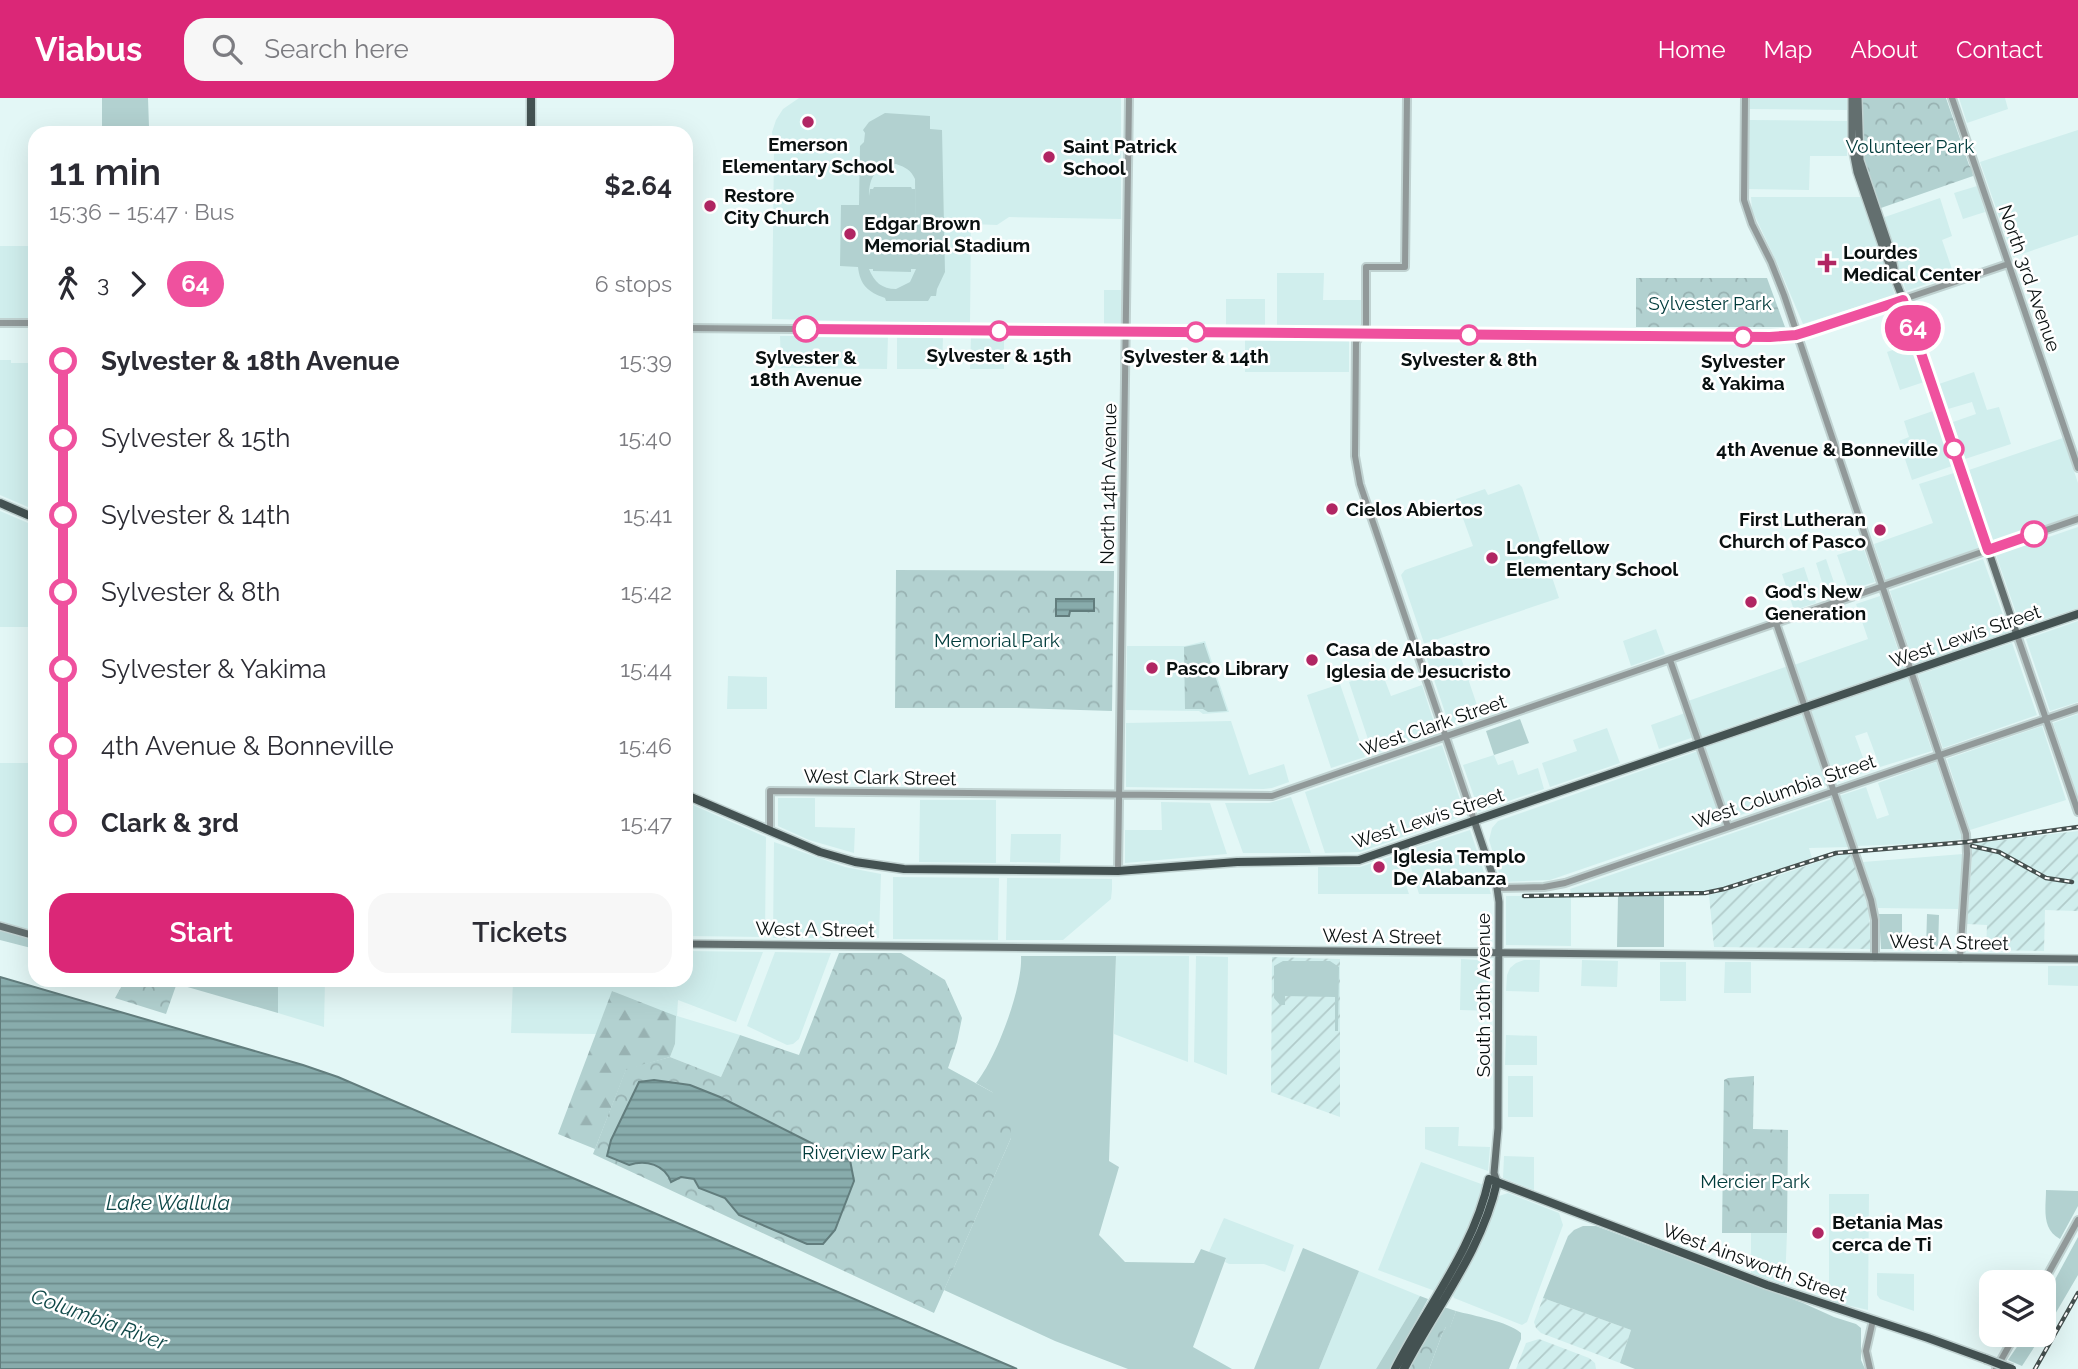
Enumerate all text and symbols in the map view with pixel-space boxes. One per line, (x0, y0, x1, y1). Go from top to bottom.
search box (184, 18, 674, 81)
text: Viabus (35, 30, 142, 69)
icon: search (208, 30, 246, 68)
text: Search here (264, 34, 409, 64)
text: Home (1658, 35, 1726, 64)
text: Map (1764, 35, 1812, 64)
text: About (1850, 35, 1918, 64)
text: Contact (1956, 35, 2043, 64)
marker: Emerson Elementary School (800, 114, 816, 130)
place label: Emerson Elementary School (722, 133, 895, 177)
place label: Saint Patrick School (1063, 135, 1177, 179)
park label: Volunteer Park (1846, 135, 1974, 157)
text: 11 min (49, 149, 161, 194)
marker: Saint Patrick School (1041, 149, 1057, 165)
text: $2.64 (604, 171, 672, 201)
place label: Restore City Church (724, 184, 829, 228)
text: 15:36 – 15:47 · Bus (49, 198, 234, 225)
marker: Restore City Church (702, 198, 718, 214)
street label: North 3rd Avenue (1995, 202, 2065, 354)
place label: Edgar Brown Memorial Stadium (864, 212, 1030, 256)
marker: Edgar Brown Memorial Stadium (842, 226, 858, 242)
place label: Lourdes Medical Center (1843, 241, 1982, 285)
marker: Lourdes Medical Center (1817, 253, 1837, 273)
icon: walk (49, 265, 87, 303)
icon: forward (119, 265, 157, 303)
text: 64 (181, 269, 210, 298)
text: 3 (97, 270, 109, 297)
text: 6 stops (595, 270, 672, 297)
park label: Sylvester Park (1648, 292, 1772, 314)
line badge: 64 (1882, 305, 1944, 351)
text: 64 (1899, 313, 1927, 342)
marker: Sylvester & 18th Avenue (793, 316, 819, 342)
marker: Sylvester & 15th (989, 321, 1009, 341)
marker: Sylvester & 14th (1186, 322, 1206, 342)
marker: Sylvester & 8th (1459, 325, 1479, 345)
marker: Sylvester & Yakima (1733, 327, 1753, 347)
place label: Sylvester & 15th (927, 344, 1071, 366)
place label: Sylvester & 14th (1123, 345, 1269, 367)
text: Sylvester & 18th Avenue (101, 346, 399, 376)
place label: Sylvester & 18th Avenue (750, 346, 862, 390)
text: 15:39 (620, 347, 672, 374)
place label: Sylvester & 8th (1401, 348, 1537, 370)
place label: Sylvester & Yakima (1701, 350, 1786, 394)
street label: North 14th Avenue (1096, 403, 1120, 565)
text: Sylvester & 15th (101, 423, 290, 453)
text: 15:40 (619, 424, 672, 451)
place label: 4th Avenue & Bonneville (1716, 438, 1938, 460)
marker: 4th Avenue & Bonneville (1944, 439, 1964, 459)
place label: Cielos Abiertos (1346, 498, 1483, 520)
text: Sylvester & 14th (101, 500, 290, 530)
text: 15:41 (623, 501, 672, 528)
marker: Cielos Abiertos (1324, 501, 1340, 517)
place label: First Lutheran Church of Pasco (1719, 508, 1866, 552)
unlabelled marker (2021, 521, 2047, 547)
marker: First Lutheran Church of Pasco (1872, 522, 1888, 538)
place label: Longfellow Elementary School (1506, 536, 1679, 580)
marker: Longfellow Elementary School (1484, 550, 1500, 566)
text: Sylvester & 8th (101, 577, 280, 607)
text: 15:42 (621, 578, 672, 605)
place label: God's New Generation (1765, 580, 1866, 624)
marker: God's New Generation (1743, 594, 1759, 610)
street label: West Lewis Street (1887, 600, 2044, 672)
park label: Memorial Park (934, 629, 1060, 651)
place label: Casa de Alabastro Iglesia de Jesucristo (1326, 638, 1511, 682)
marker: Casa de Alabastro Iglesia de Jesucristo (1304, 652, 1320, 668)
text: Sylvester & Yakima (101, 654, 326, 684)
text: 15:44 (620, 655, 672, 682)
place label: Pasco Library (1166, 657, 1289, 679)
marker: Pasco Library (1144, 660, 1160, 676)
street label: West Clark Street (1357, 689, 1509, 760)
text: 4th Avenue & Bonneville (101, 731, 394, 761)
text: 15:46 (619, 732, 672, 759)
street label: West Columbia Street (1690, 749, 1879, 833)
street label: West Clark Street (803, 765, 957, 789)
street label: West Lewis Street (1349, 783, 1507, 853)
text: Clark & 3rd (101, 808, 239, 838)
text: 15:47 (621, 809, 672, 836)
place label: Iglesia Templo De Alabanza (1393, 845, 1525, 889)
marker: Iglesia Templo De Alabanza (1371, 859, 1387, 875)
button: Start (49, 893, 354, 973)
button: Tickets (368, 893, 672, 973)
street label: South 10th Avenue (1472, 913, 1494, 1077)
street label: West A Street (755, 917, 875, 941)
street label: West A Street (1322, 924, 1442, 948)
street label: West A Street (1889, 930, 2009, 954)
park label: Riverview Park (802, 1141, 930, 1163)
park label: Mercier Park (1700, 1170, 1810, 1192)
water label: Lake Wallula (106, 1190, 230, 1215)
place label: Betania Mas cerca de Ti (1832, 1211, 1943, 1255)
street label: West Ainsworth Street (1660, 1218, 1851, 1306)
marker: Betania Mas cerca de Ti (1810, 1225, 1826, 1241)
map controls (1979, 1270, 2056, 1347)
button: layers (1979, 1270, 2056, 1347)
water label: Columbia River (28, 1283, 171, 1355)

